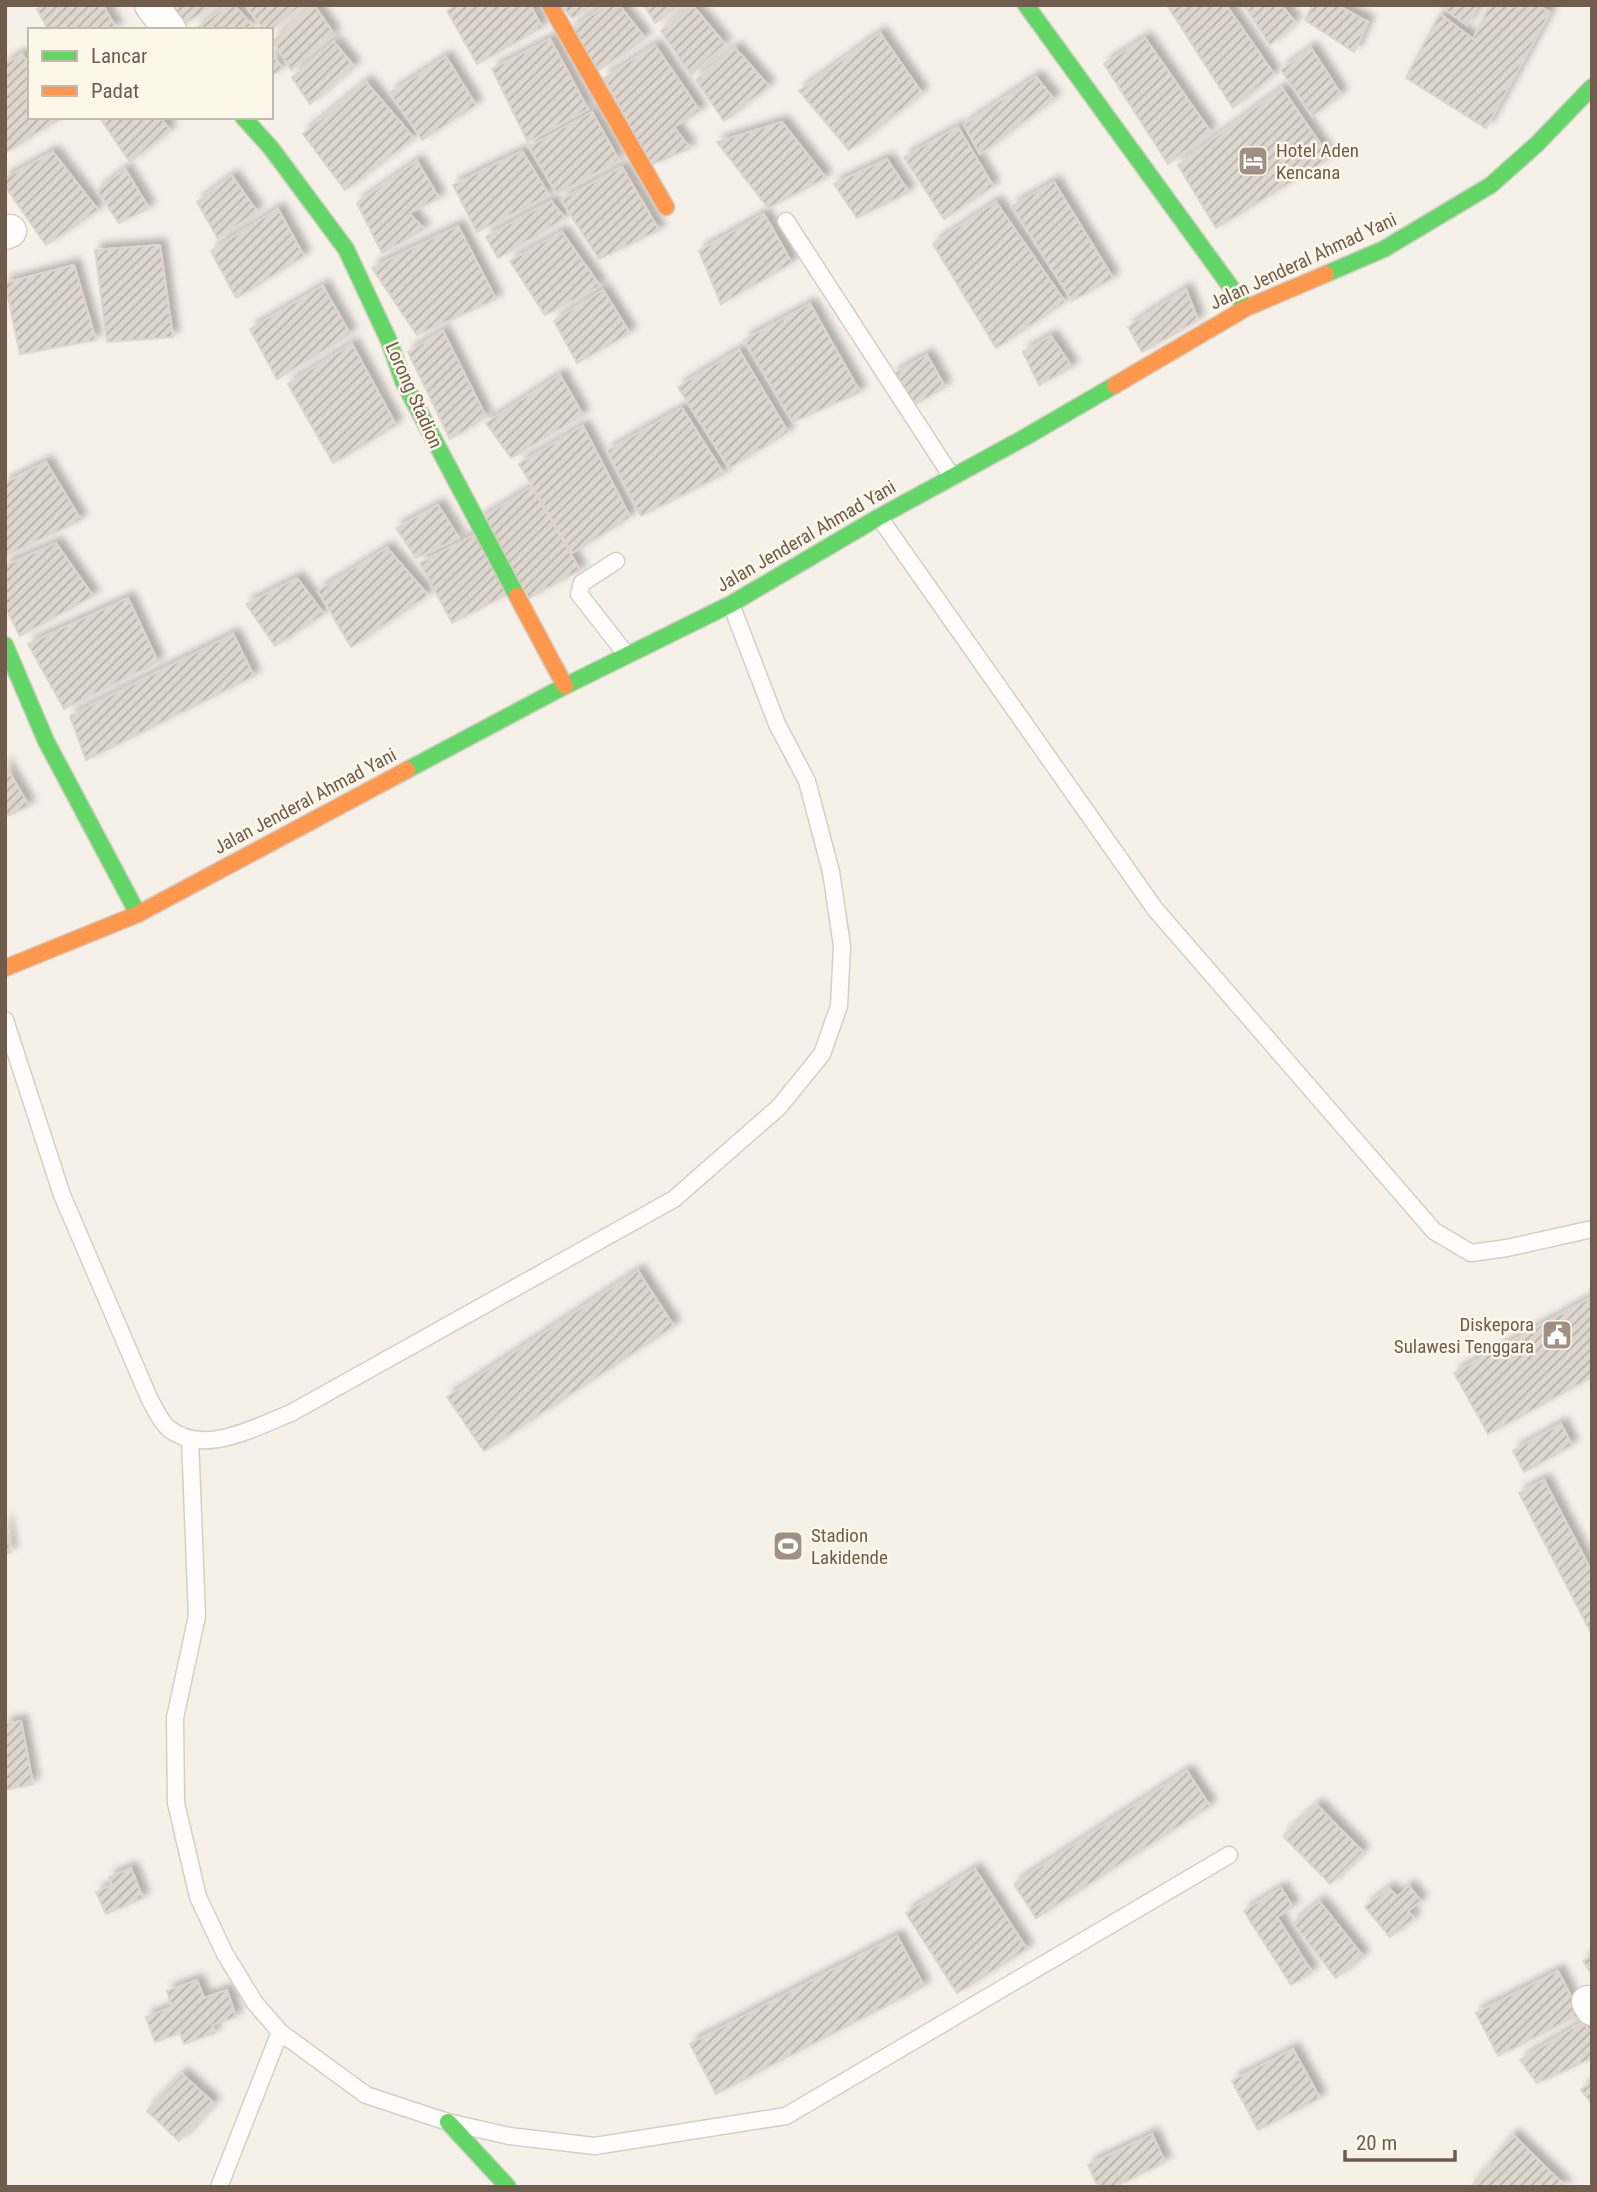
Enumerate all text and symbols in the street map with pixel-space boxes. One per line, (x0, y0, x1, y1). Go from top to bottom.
legend (28, 28, 273, 119)
text: Lancar (91, 44, 147, 68)
text: Padat (91, 79, 139, 103)
place label: Hotel Aden Kencana (1276, 139, 1359, 184)
hotel icon: Hotel Aden Kencana (1236, 144, 1270, 178)
street label: Jalan Jenderal Ahmad Yani (1206, 208, 1400, 314)
street label: Lorong Stadion (380, 338, 448, 452)
street label: Jalan Jenderal Ahmad Yani (712, 475, 900, 597)
street label: Jalan Jenderal Ahmad Yani (210, 743, 400, 859)
place label: Diskepora Sulawesi Tenggara (1394, 1313, 1534, 1358)
public building icon: Diskepora Sulawesi Tenggara (1540, 1318, 1574, 1352)
place label: Stadion Lakidende (811, 1524, 888, 1569)
sports icon: Stadion Lakidende (771, 1529, 805, 1563)
scale bar (1345, 2118, 1455, 2162)
text: 20 m (1356, 2131, 1397, 2155)

